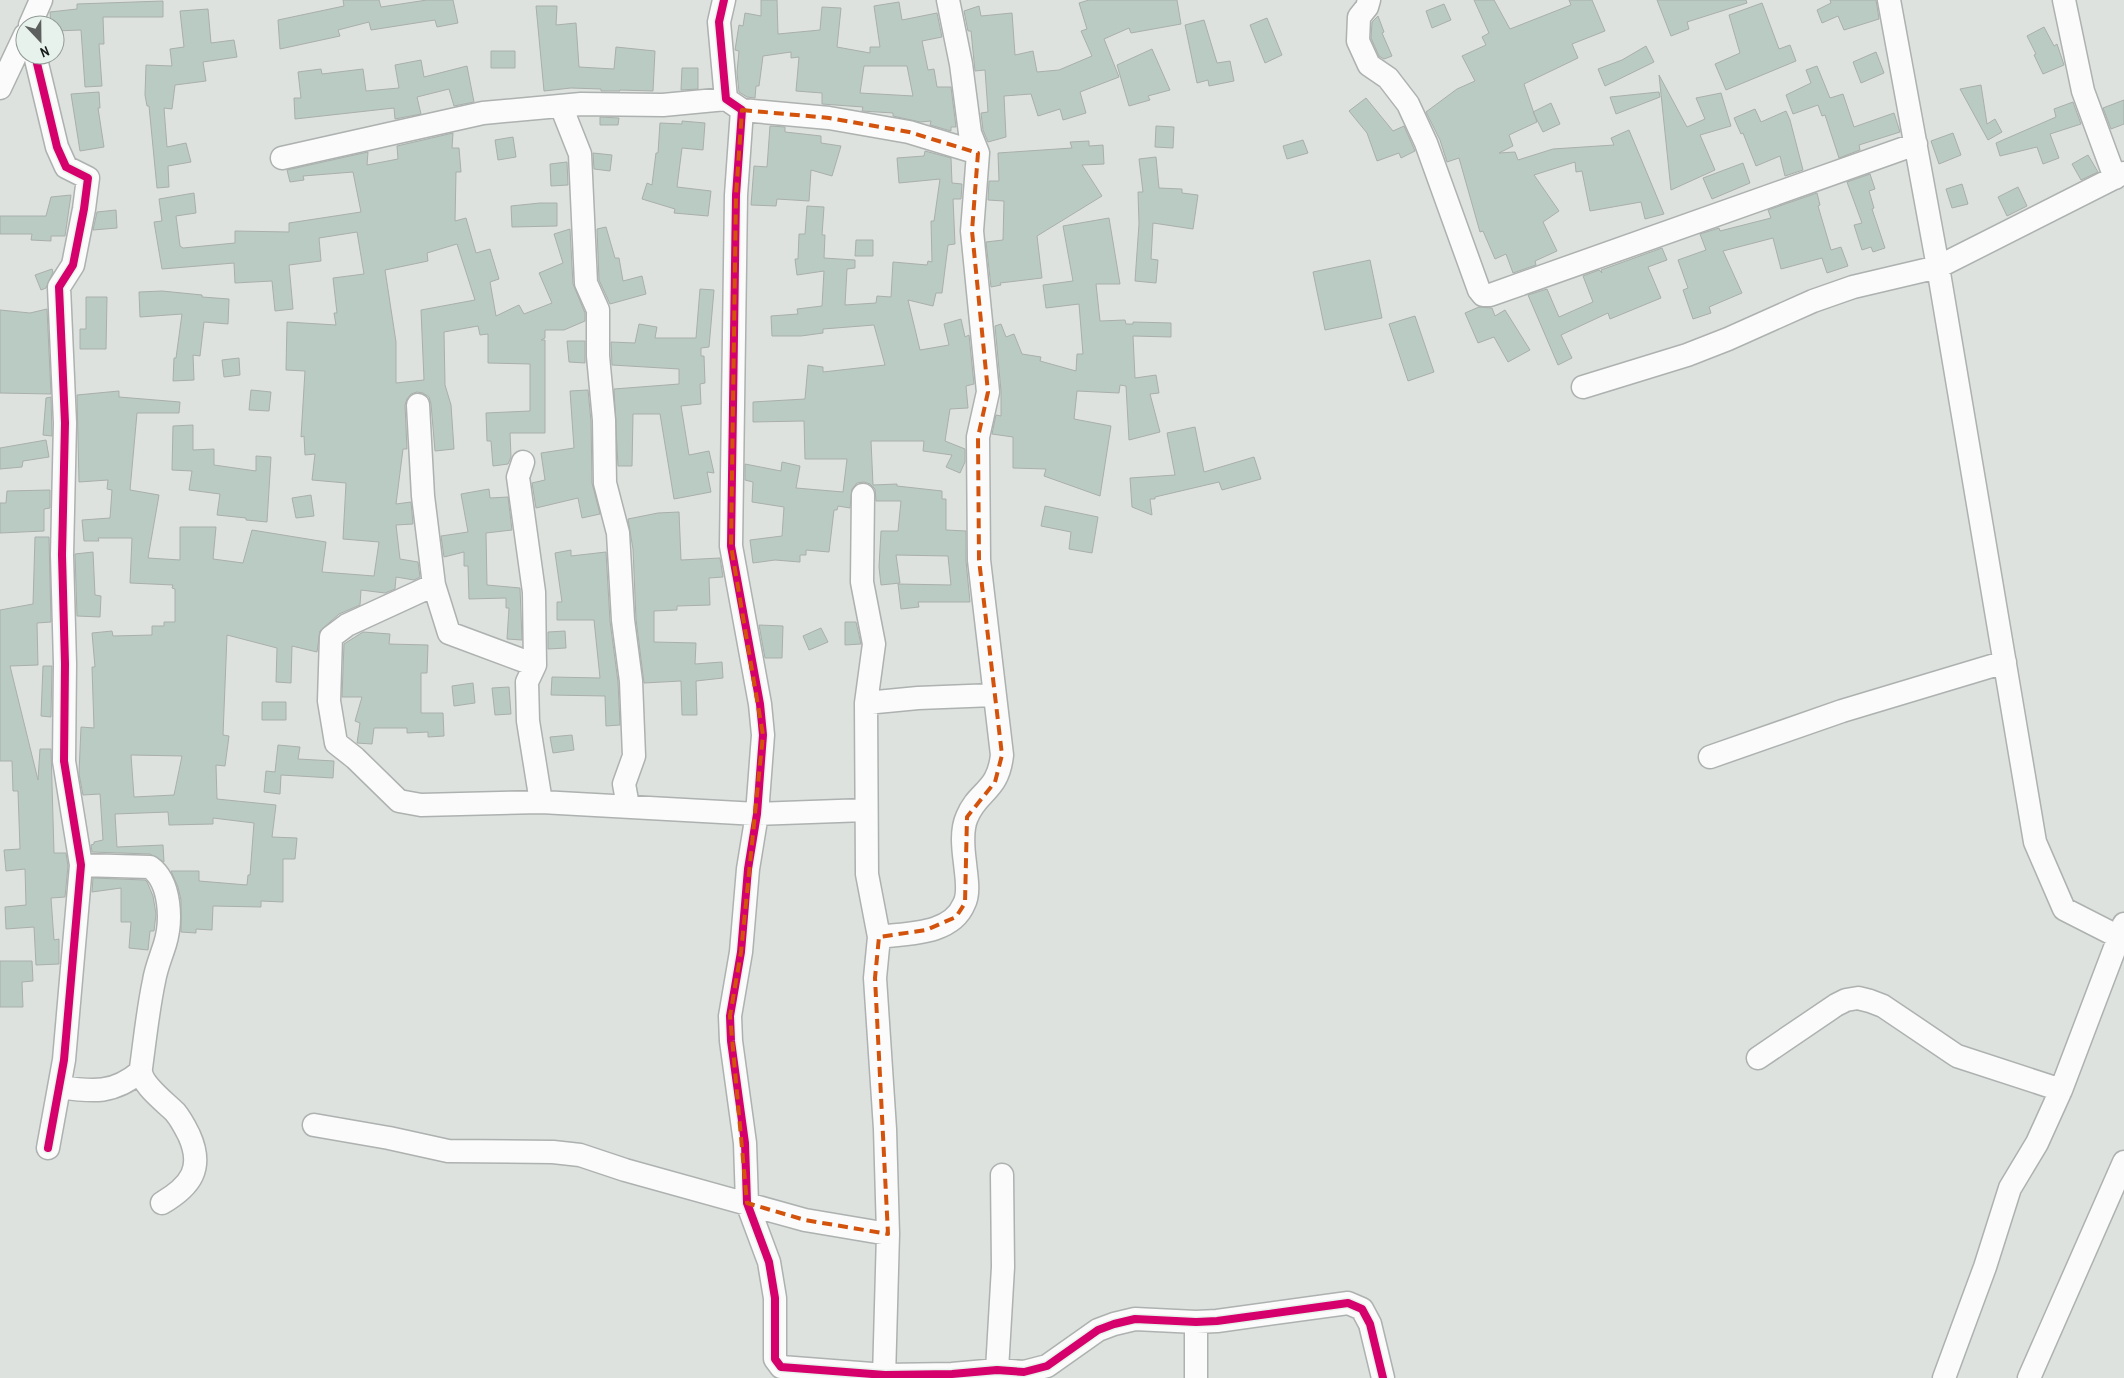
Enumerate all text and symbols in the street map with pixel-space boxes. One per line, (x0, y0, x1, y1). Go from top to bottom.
north arrow (15, 15, 65, 65)
text: N (38, 42, 52, 62)

